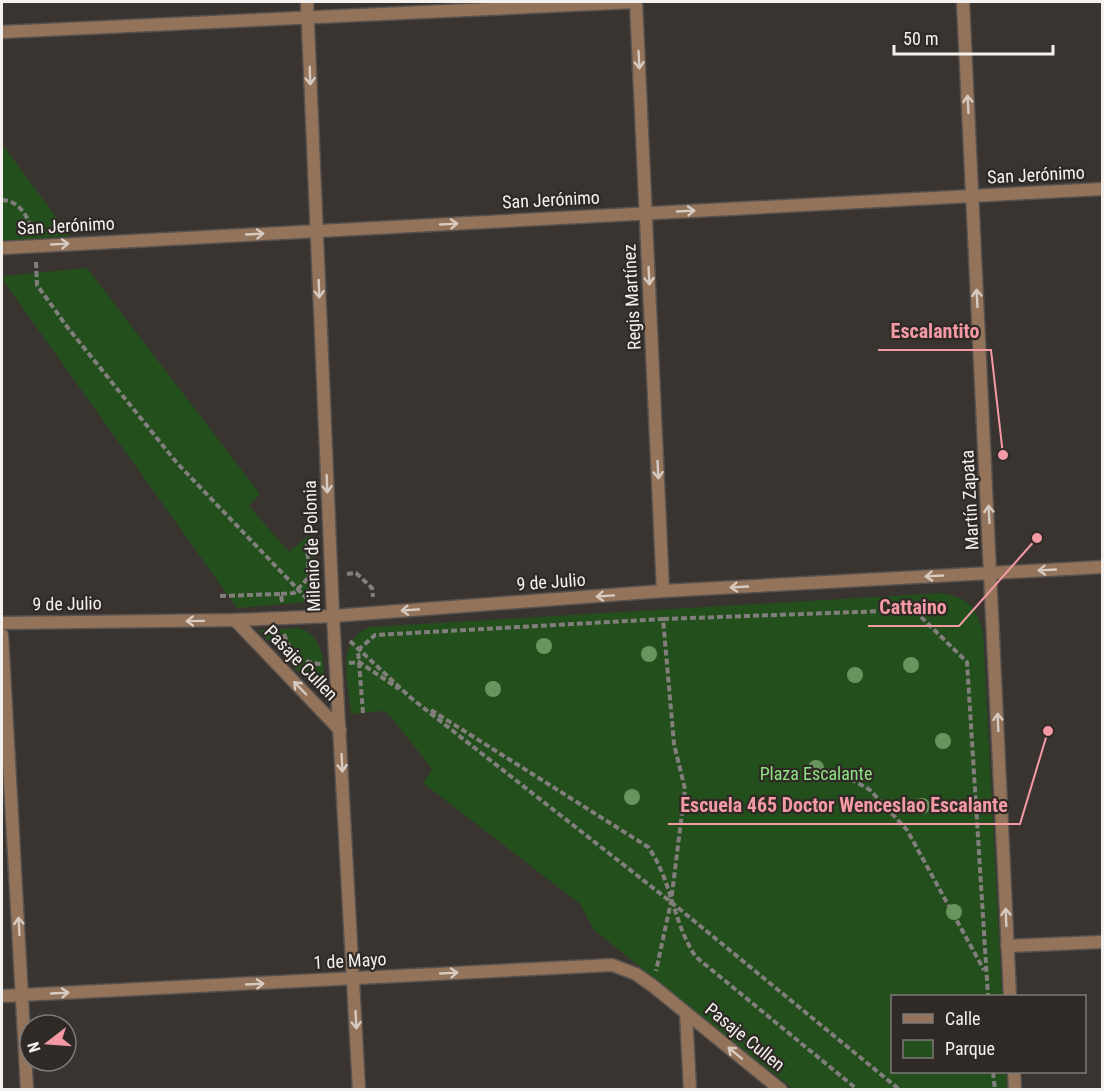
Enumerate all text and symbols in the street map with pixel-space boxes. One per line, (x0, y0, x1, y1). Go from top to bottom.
scale bar (894, 18, 1053, 56)
text: 50 m (903, 28, 938, 49)
one-way arrow (633, 49, 644, 69)
one-way arrow (304, 66, 316, 86)
one-way arrow (962, 94, 973, 114)
street label: San Jerónimo (987, 161, 1085, 188)
street label: San Jerónimo (502, 186, 600, 213)
one-way arrow (676, 205, 696, 216)
street label: San Jerónimo (17, 212, 115, 239)
one-way arrow (439, 218, 459, 229)
one-way arrow (244, 228, 264, 239)
one-way arrow (49, 239, 69, 250)
street label: Regis Martínez (618, 243, 645, 351)
one-way arrow (643, 265, 654, 285)
one-way arrow (314, 279, 325, 299)
one-way arrow (972, 289, 983, 309)
callout: Escalantito (878, 312, 991, 350)
text: Escalantito (891, 319, 979, 343)
street label: Martín Zapata (956, 450, 983, 551)
one-way arrow (652, 460, 663, 480)
one-way arrow (322, 474, 333, 494)
street label: Milenio de Polonia (299, 480, 324, 612)
one-way arrow (983, 505, 994, 524)
one-way arrow (1038, 564, 1058, 575)
street label: 9 de Julio (516, 569, 586, 594)
one-way arrow (924, 570, 944, 581)
one-way arrow (729, 581, 749, 592)
callout: Cattaino (868, 588, 959, 626)
one-way arrow (595, 590, 615, 601)
street label: 9 de Julio (32, 592, 102, 615)
text: Cattaino (879, 595, 947, 619)
one-way arrow (401, 605, 421, 616)
one-way arrow (185, 615, 205, 627)
street label: Pasaje Cullen (260, 621, 342, 705)
one-way arrow (293, 680, 307, 695)
one-way arrow (993, 713, 1004, 733)
one-way arrow (337, 752, 348, 772)
park label: Plaza Escalante (760, 763, 872, 784)
callout: Escuela 465 Doctor Wenceslao Escalante (668, 786, 1020, 824)
text: Escuela 465 Doctor Wenceslao Escalante (680, 793, 1008, 817)
one-way arrow (1001, 908, 1012, 928)
one-way arrow (13, 917, 24, 937)
street label: 1 de Mayo (313, 948, 387, 973)
one-way arrow (439, 968, 459, 979)
one-way arrow (244, 978, 264, 989)
one-way arrow (49, 987, 69, 998)
legend (891, 995, 1086, 1073)
street label: Pasaje Cullen (701, 998, 789, 1075)
text: Calle (945, 1008, 981, 1029)
one-way arrow (350, 1010, 361, 1030)
north arrow (18, 1013, 78, 1073)
text: Parque (945, 1038, 995, 1059)
text: N (24, 1040, 45, 1055)
one-way arrow (727, 1046, 743, 1059)

